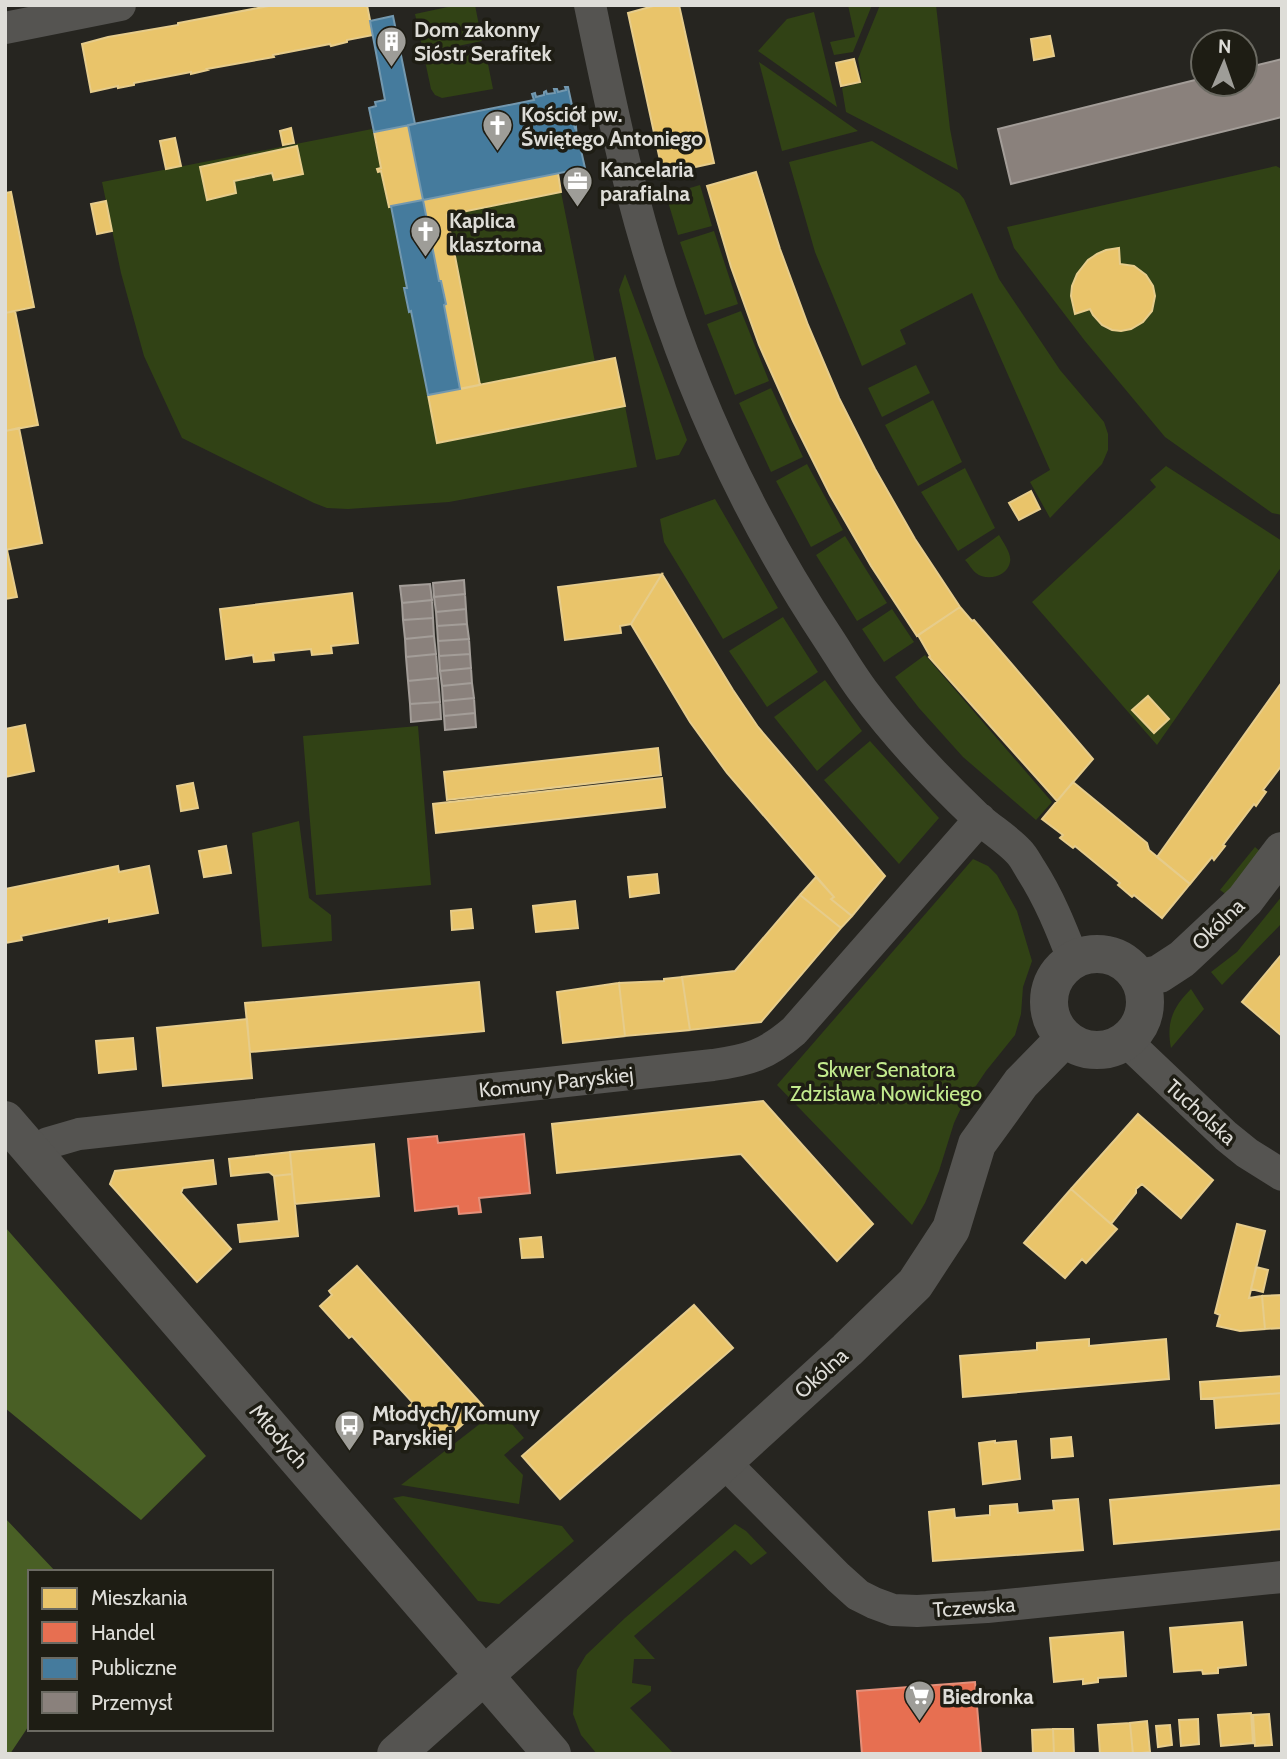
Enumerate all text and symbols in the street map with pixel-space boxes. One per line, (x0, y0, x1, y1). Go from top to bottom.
place label: Dom zakonny Sióstr Serafitek (414, 17, 552, 66)
building icon: Dom zakonny Sióstr Serafitek (374, 24, 408, 68)
north arrow (1189, 28, 1259, 98)
text: N (1217, 35, 1232, 58)
place label: Kościół pw. Świętego Antoniego (521, 102, 703, 151)
church icon: Kościół pw. Świętego Antoniego (481, 109, 515, 153)
place label: Kancelaria parafialna (600, 157, 694, 206)
office icon: Kancelaria parafialna (560, 164, 594, 208)
place label: Kaplica klasztorna (449, 208, 543, 257)
church icon: Kaplica klasztorna (409, 215, 443, 259)
street label: Okólna (1187, 893, 1249, 955)
park label: Skwer Senatora Zdzisława Nowickiego (790, 1057, 982, 1106)
street label: Komuny Paryskiej (477, 1061, 635, 1104)
street label: Tucholska (1161, 1074, 1241, 1150)
street label: Okólna (789, 1343, 853, 1403)
street label: Młodych (244, 1399, 314, 1473)
place label: Młodych/ Komuny Paryskiej (372, 1401, 541, 1450)
bus stop icon: Młodych/ Komuny Paryskiej (332, 1408, 366, 1452)
legend (28, 1570, 273, 1731)
text: Mieszkania (91, 1585, 187, 1610)
street label: Tczewska (932, 1592, 1016, 1622)
text: Handel (91, 1620, 155, 1645)
text: Publiczne (91, 1655, 177, 1680)
supermarket icon: Biedronka (902, 1679, 936, 1723)
place label: Biedronka (942, 1684, 1034, 1709)
text: Przemysł (91, 1690, 172, 1715)

